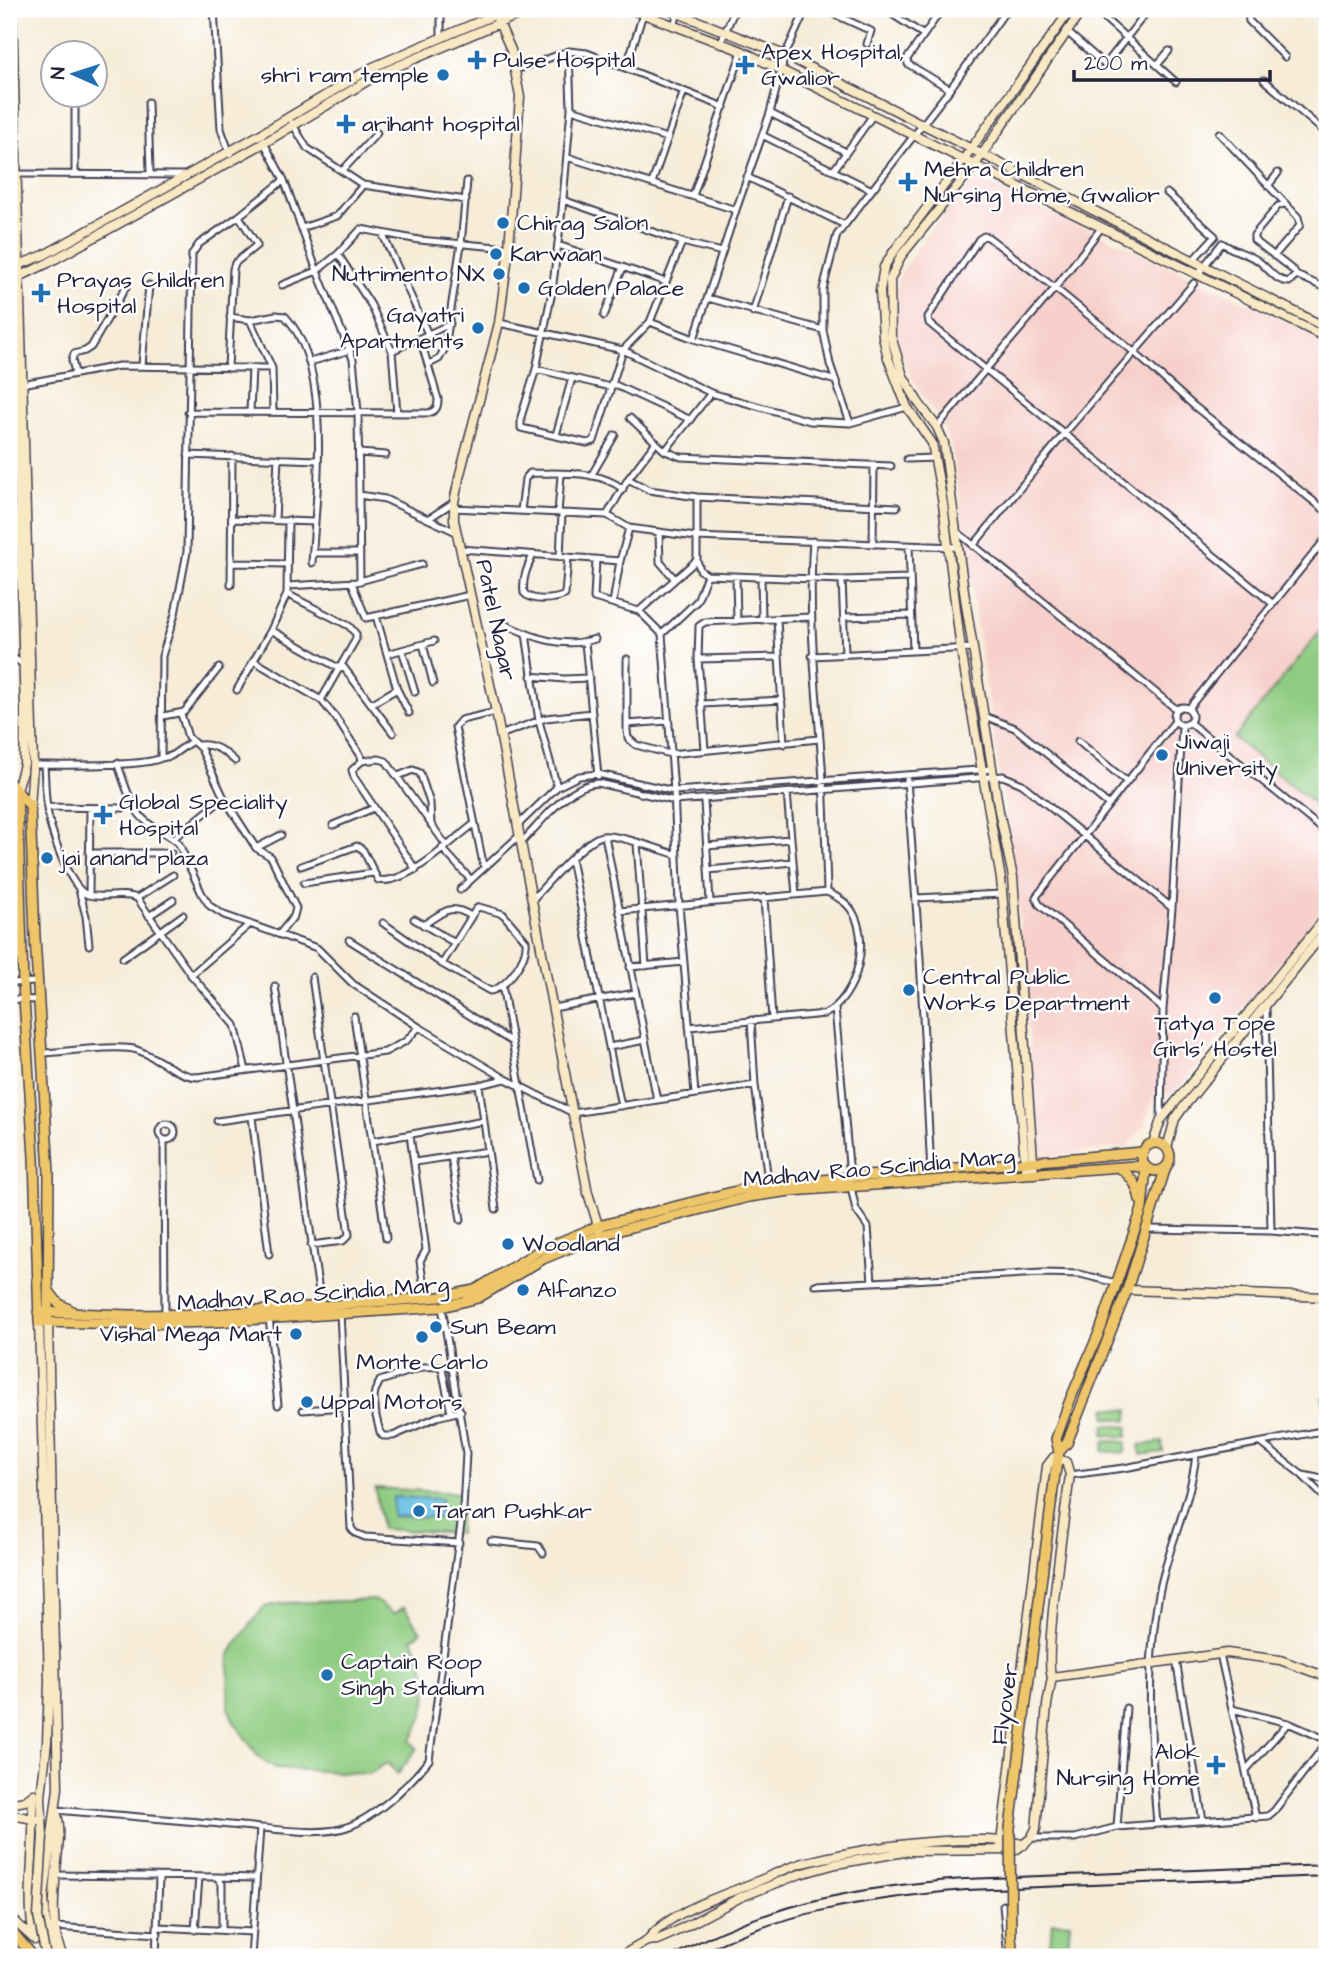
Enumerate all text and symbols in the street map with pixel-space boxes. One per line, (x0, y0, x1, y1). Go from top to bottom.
place label: Apex Hospital, Gwalior (761, 36, 904, 94)
north arrow (38, 38, 108, 108)
scale bar (1074, 38, 1270, 82)
place label: Pulse Hospital (493, 44, 635, 76)
text: 200 m (1084, 49, 1148, 78)
marker: Pulse Hospital (467, 50, 487, 70)
marker: Apex Hospital, Gwalior (735, 55, 755, 75)
place label: shri ram temple (261, 59, 429, 91)
text: N (45, 66, 72, 80)
marker: shri ram temple (435, 67, 451, 83)
place label: arihant hospital (362, 108, 520, 140)
marker: arihant hospital (336, 114, 356, 134)
place label: Mehra Children Nursing Home, Gwalior (924, 153, 1160, 212)
marker: Mehra Children Nursing Home, Gwalior (898, 172, 918, 192)
place label: Chirag Salon (517, 207, 648, 240)
marker: Chirag Salon (495, 215, 511, 231)
place label: Karwaan (510, 238, 602, 270)
marker: Karwaan (488, 246, 504, 262)
place label: Nutrimento NX (332, 258, 485, 290)
place label: Prayas Children Hospital (57, 264, 224, 322)
marker: Nutrimento NX (491, 266, 507, 282)
place label: Golden Palace (538, 272, 684, 304)
marker: Golden Palace (516, 280, 532, 296)
marker: Prayas Children Hospital (31, 283, 51, 303)
place label: Gayatri Apartments (340, 299, 465, 357)
marker: Gayatri Apartments (470, 320, 486, 336)
street label: Patel Nagar (467, 556, 525, 684)
place label: Jiwaji University (1176, 726, 1278, 785)
marker: Jiwaji University (1154, 747, 1170, 763)
place label: Global Speciality Hospital (119, 786, 288, 844)
marker: Global Speciality Hospital (93, 805, 113, 825)
place label: jai anand plaza (58, 842, 208, 874)
marker: jai anand plaza (39, 850, 55, 866)
place label: Central Public Works Department (923, 961, 1131, 1019)
marker: Central Public Works Department (901, 982, 917, 998)
marker: Tatya Tope Girls' Hostel (1207, 990, 1223, 1006)
place label: Tatya Tope Girls' Hostel (1153, 1007, 1277, 1065)
street label: Madhav Rao Scindia Marg (742, 1140, 1016, 1197)
place label: Woodland (522, 1228, 620, 1260)
marker: Woodland (500, 1236, 516, 1252)
street label: Madhav Rao Scindia Marg (176, 1269, 450, 1320)
place label: Alfanzo (537, 1274, 617, 1306)
marker: Alfanzo (515, 1282, 531, 1298)
place label: Sun Beam (450, 1311, 556, 1343)
place label: Vishal Mega Mart (100, 1318, 283, 1351)
marker: Sun Beam (428, 1319, 444, 1335)
marker: Vishal Mega Mart (288, 1326, 304, 1342)
marker: Monte Carlo (414, 1329, 430, 1345)
place label: Monte Carlo (356, 1346, 488, 1378)
place label: Uppal Motors (321, 1386, 462, 1418)
marker: Uppal Motors (299, 1394, 315, 1410)
place label: Taran Pushkar (433, 1495, 592, 1527)
marker: Taran Pushkar (411, 1503, 427, 1519)
place label: Captain Roop Singh Stadium (341, 1646, 484, 1705)
street label: Flyover (983, 1661, 1028, 1747)
marker: Captain Roop Singh Stadium (319, 1667, 335, 1683)
place label: Alok Nursing Home (1056, 1736, 1200, 1795)
marker: Alok Nursing Home (1206, 1755, 1226, 1775)

